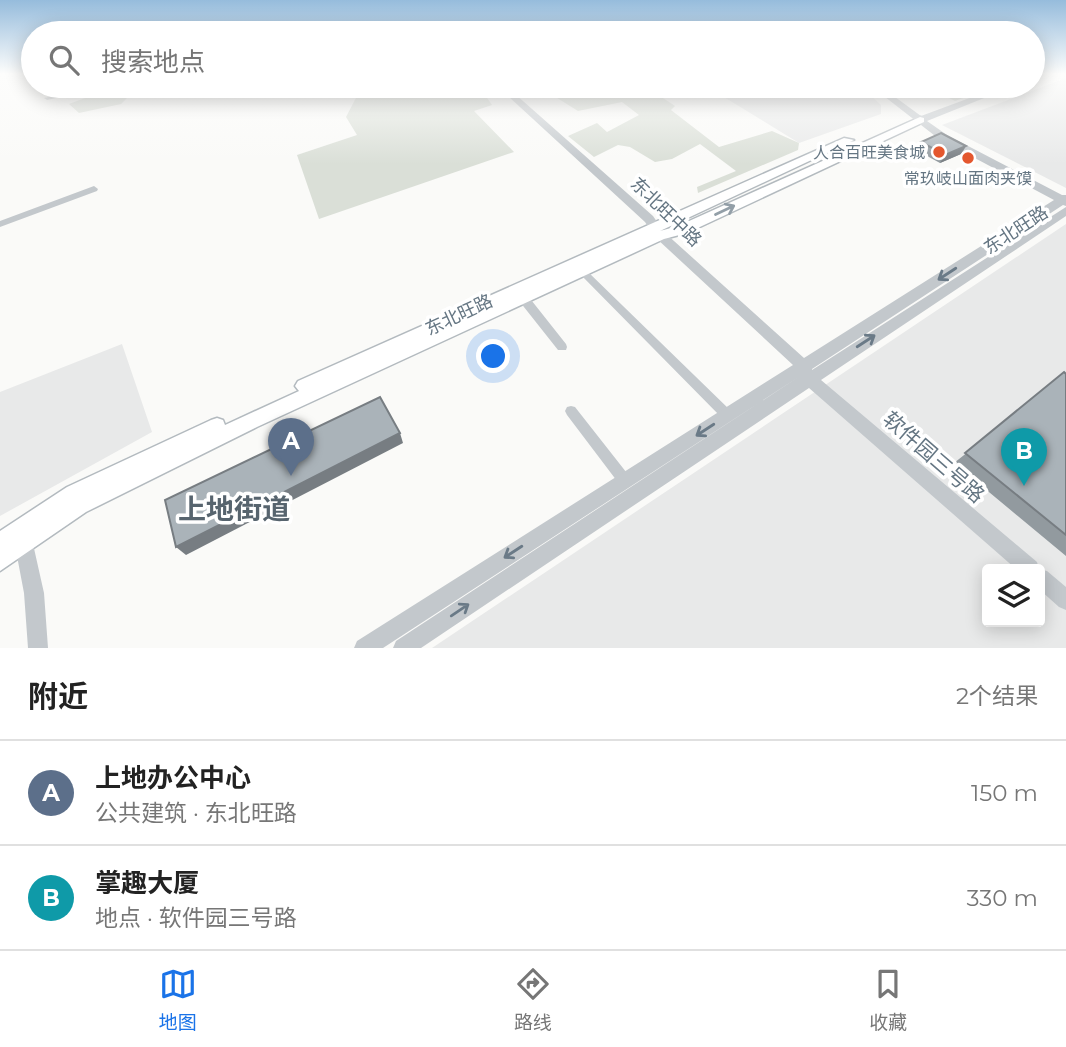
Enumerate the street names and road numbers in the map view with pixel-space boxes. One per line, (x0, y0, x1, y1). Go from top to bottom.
street label: 东北旺中路 (626, 173, 706, 251)
street label: 东北旺路 (980, 201, 1052, 259)
street label: 东北旺路 (422, 290, 496, 340)
street label: 软件园三号路 (878, 406, 990, 508)

